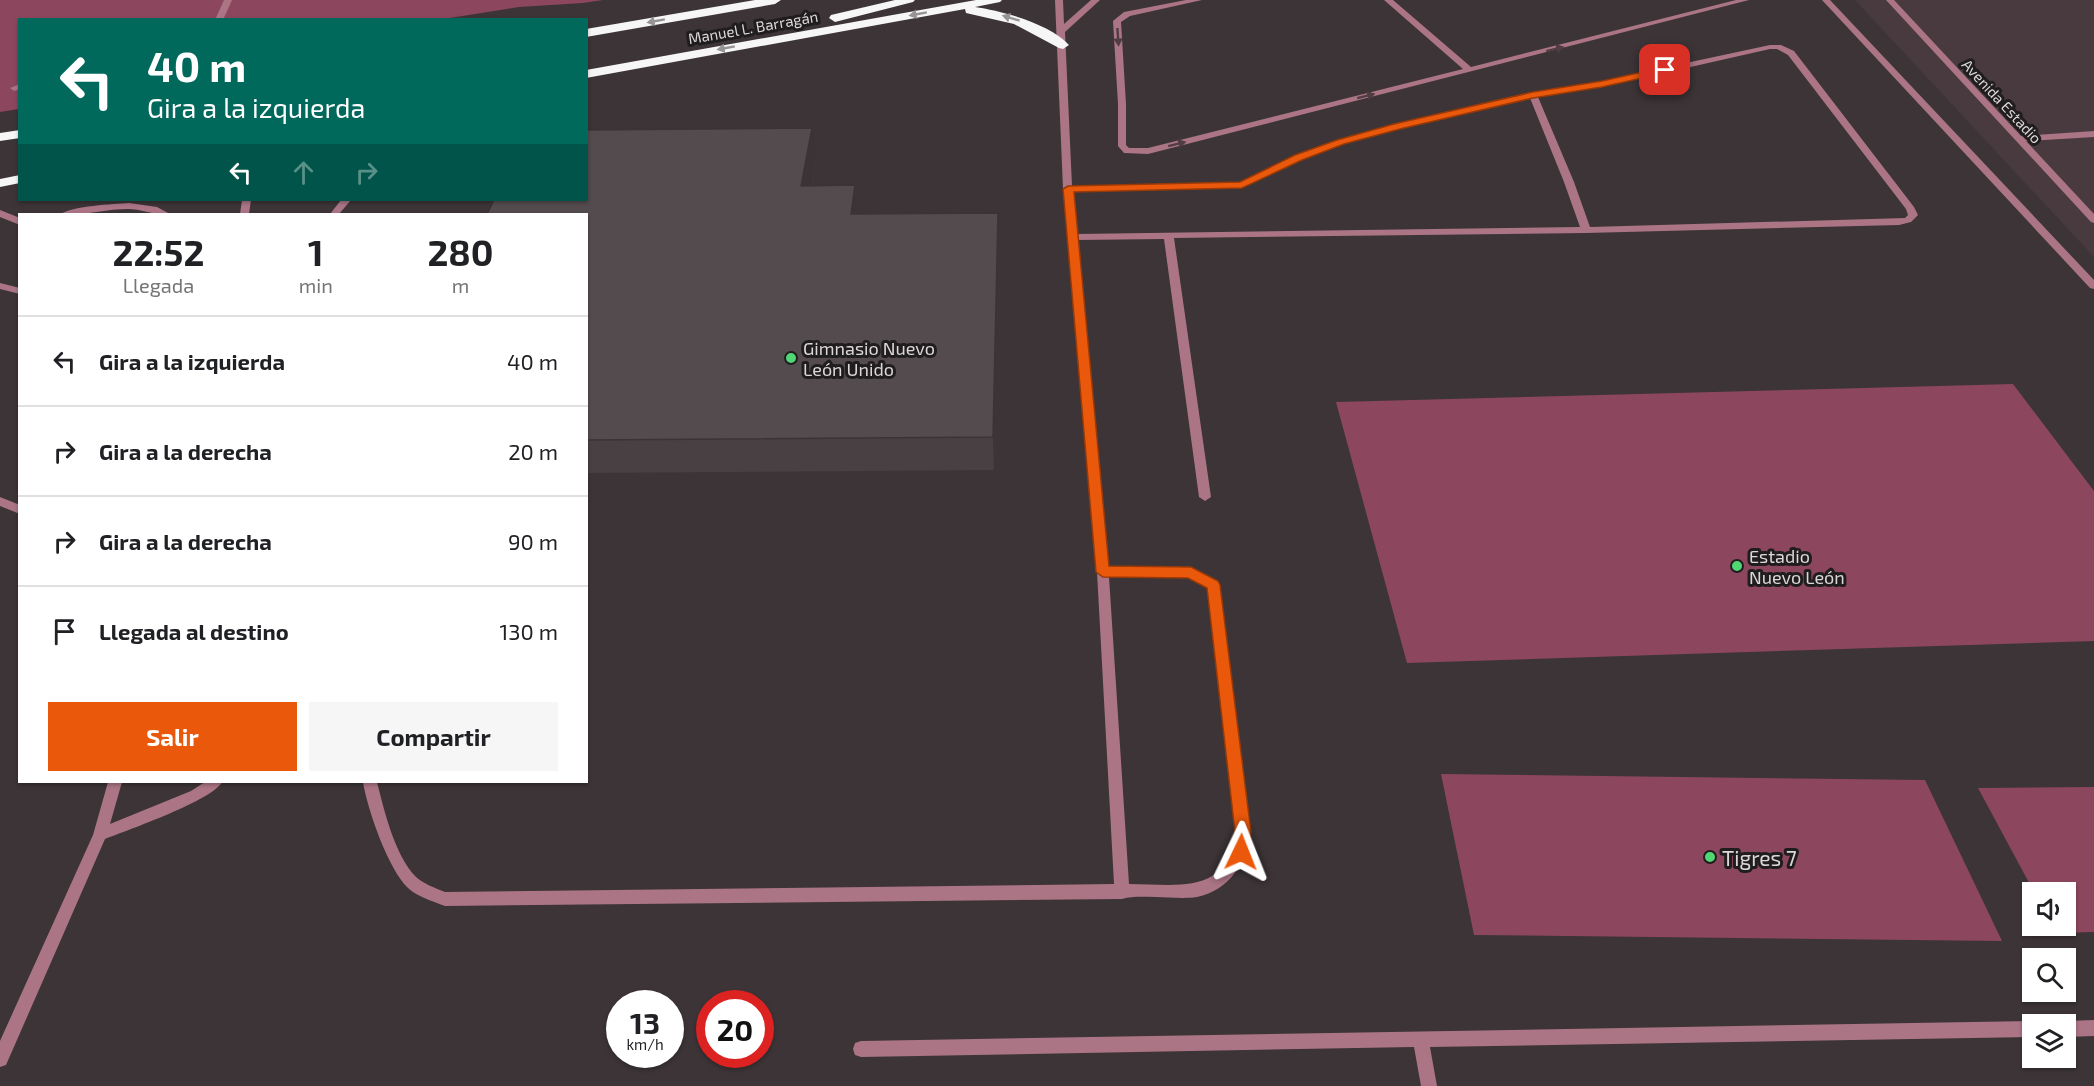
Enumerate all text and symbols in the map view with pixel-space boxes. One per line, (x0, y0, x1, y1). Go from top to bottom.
street label: Manuel L. Barragán (687, 7, 819, 47)
one-way arrow (908, 10, 927, 19)
one-way arrow (1002, 13, 1020, 22)
one-way arrow (646, 17, 665, 26)
one-way arrow (1113, 27, 1123, 46)
text: 40 m (147, 40, 246, 90)
icon: left (48, 42, 126, 120)
one-way arrow (1546, 43, 1564, 53)
one-way arrow (716, 44, 735, 53)
pin (1639, 44, 1690, 95)
icon: arrive (1648, 53, 1681, 86)
street label: Avenida Estadio (1958, 55, 2046, 147)
text: Gira a la izquierda (147, 91, 365, 123)
one-way arrow (1357, 91, 1375, 100)
one-way arrow (1167, 138, 1186, 148)
icon: left (224, 156, 257, 189)
icon: ahead (287, 156, 320, 189)
icon: right (350, 156, 383, 189)
text: 22:52 (112, 230, 204, 273)
text: 1 (308, 230, 324, 273)
text: 280 (427, 230, 494, 273)
text: Llegada (123, 273, 194, 297)
text: min (299, 273, 333, 297)
text: m (452, 273, 469, 297)
place label: Gimnasio Nuevo León Unido (803, 337, 935, 380)
icon: left (48, 345, 81, 378)
text: Gira a la izquierda (99, 348, 285, 374)
text: 40 m (507, 348, 558, 374)
marker: Gimnasio Nuevo León Unido (784, 351, 798, 365)
icon: right (48, 435, 81, 468)
text: Gira a la derecha (99, 438, 272, 464)
text: 20 m (508, 438, 558, 464)
icon: right (48, 525, 81, 558)
text: Gira a la derecha (99, 528, 272, 554)
text: 90 m (508, 528, 558, 554)
place label: Estadio Nuevo León (1749, 545, 1845, 588)
marker: Estadio Nuevo León (1730, 559, 1744, 573)
icon: arrive (48, 615, 81, 648)
text: Llegada al destino (99, 618, 289, 644)
text: 130 m (500, 618, 558, 644)
button: Salir (48, 702, 297, 771)
button: Compartir (309, 702, 558, 771)
position arrow (1209, 820, 1273, 884)
place label: Tigres 7 (1722, 845, 1797, 870)
marker: Tigres 7 (1703, 850, 1717, 864)
map controls (2022, 882, 2076, 1068)
button: sound (2022, 882, 2076, 936)
button: search (2022, 948, 2076, 1002)
speed limit sign: 20 (696, 990, 774, 1068)
text: 13 (630, 1004, 660, 1040)
button: layers (2022, 1014, 2076, 1068)
text: km/h (626, 1035, 664, 1053)

